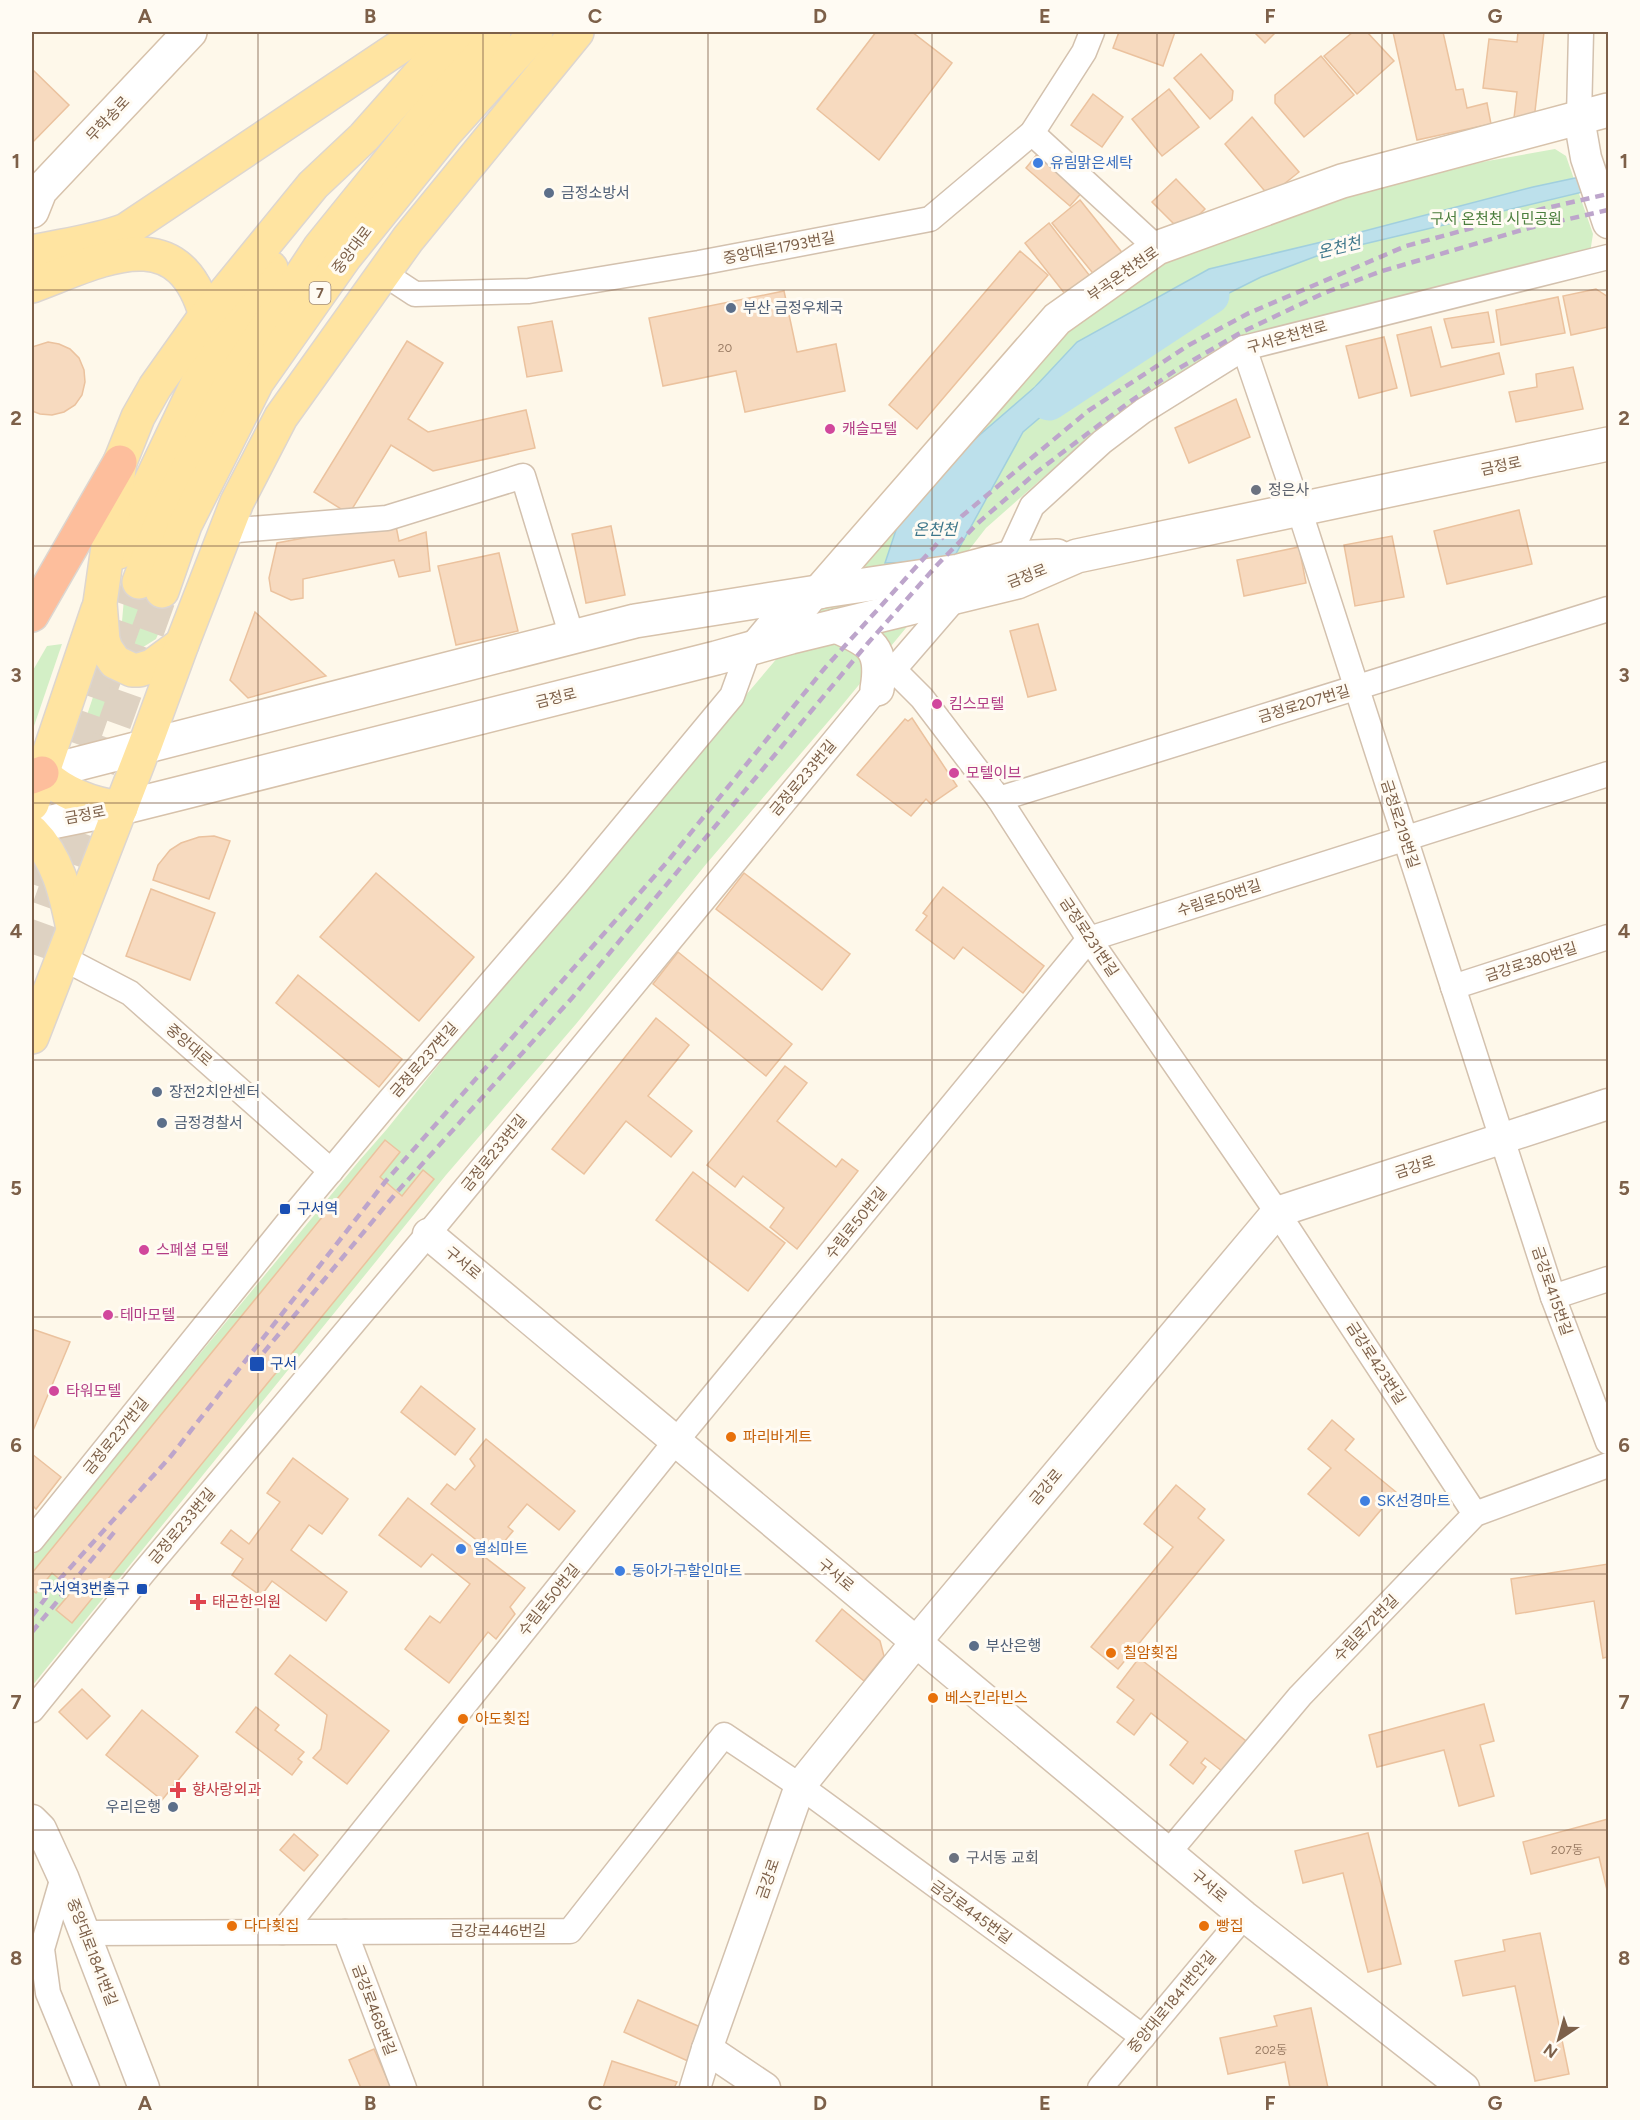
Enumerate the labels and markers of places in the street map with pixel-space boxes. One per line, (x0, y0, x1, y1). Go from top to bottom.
place label: 유림맑은세탁 (1050, 154, 1133, 172)
marker: 유림맑은세탁 (1031, 156, 1045, 170)
place label: 금정소방서 (561, 184, 630, 202)
marker: 금정소방서 (542, 186, 556, 200)
place label: 부산 금정우체국 (743, 299, 843, 317)
marker: 부산 금정우체국 (724, 301, 738, 315)
place label: 캐슬모텔 (842, 420, 897, 438)
marker: 캐슬모텔 (823, 422, 837, 436)
place label: 정은사 (1268, 481, 1310, 499)
marker: 정은사 (1249, 483, 1263, 497)
place label: 킴스모텔 (949, 695, 1004, 713)
marker: 킴스모텔 (930, 697, 944, 711)
place label: 모텔이브 (966, 764, 1021, 782)
marker: 모텔이브 (947, 766, 961, 780)
place label: 장전2치안센터 (169, 1083, 260, 1101)
marker: 장전2치안센터 (150, 1085, 164, 1099)
place label: 금정경찰서 (174, 1114, 243, 1132)
marker: 금정경찰서 (155, 1116, 169, 1130)
place label: 구서역 (297, 1200, 338, 1218)
marker: 구서역 (278, 1202, 292, 1216)
place label: 스페셜 모텔 (156, 1241, 229, 1259)
marker: 스페셜 모텔 (137, 1243, 151, 1257)
place label: 테마모텔 (120, 1306, 175, 1324)
marker: 테마모텔 (101, 1308, 115, 1322)
marker: 구서 (248, 1355, 266, 1373)
place label: 구서 (270, 1355, 298, 1373)
place label: 타워모텔 (66, 1382, 121, 1400)
marker: 타워모텔 (47, 1384, 61, 1398)
place label: 파리바게트 (743, 1428, 812, 1446)
marker: 파리바게트 (724, 1430, 738, 1444)
place label: SK선경마트 (1377, 1492, 1451, 1510)
marker: SK선경마트 (1358, 1494, 1372, 1508)
place label: 열쇠마트 (473, 1540, 528, 1558)
marker: 열쇠마트 (454, 1542, 468, 1556)
place label: 동아가구할인마트 (632, 1562, 743, 1580)
marker: 동아가구할인마트 (613, 1564, 627, 1578)
place label: 구서역3번출구 (39, 1580, 130, 1598)
marker: 구서역3번출구 (135, 1582, 149, 1596)
marker: 태곤한의원 (189, 1593, 207, 1611)
place label: 태곤한의원 (212, 1593, 281, 1611)
place label: 부산은행 (986, 1637, 1041, 1655)
marker: 부산은행 (967, 1639, 981, 1653)
place label: 칠암횟집 (1123, 1644, 1178, 1662)
marker: 칠암횟집 (1104, 1646, 1118, 1660)
place label: 베스킨라빈스 (945, 1689, 1028, 1707)
marker: 베스킨라빈스 (926, 1691, 940, 1705)
place label: 아도횟집 (475, 1710, 530, 1728)
marker: 아도횟집 (456, 1712, 470, 1726)
marker: 향사랑외과 (169, 1781, 187, 1799)
place label: 향사랑외과 (192, 1781, 261, 1799)
place label: 우리은행 (106, 1798, 161, 1816)
marker: 우리은행 (166, 1800, 180, 1814)
place label: 구서동 교회 (966, 1849, 1039, 1867)
marker: 구서동 교회 (947, 1851, 961, 1865)
place label: 다다횟집 (244, 1917, 299, 1935)
place label: 빵집 (1216, 1917, 1244, 1935)
marker: 다다횟집 (225, 1919, 239, 1933)
marker: 빵집 (1197, 1919, 1211, 1933)

